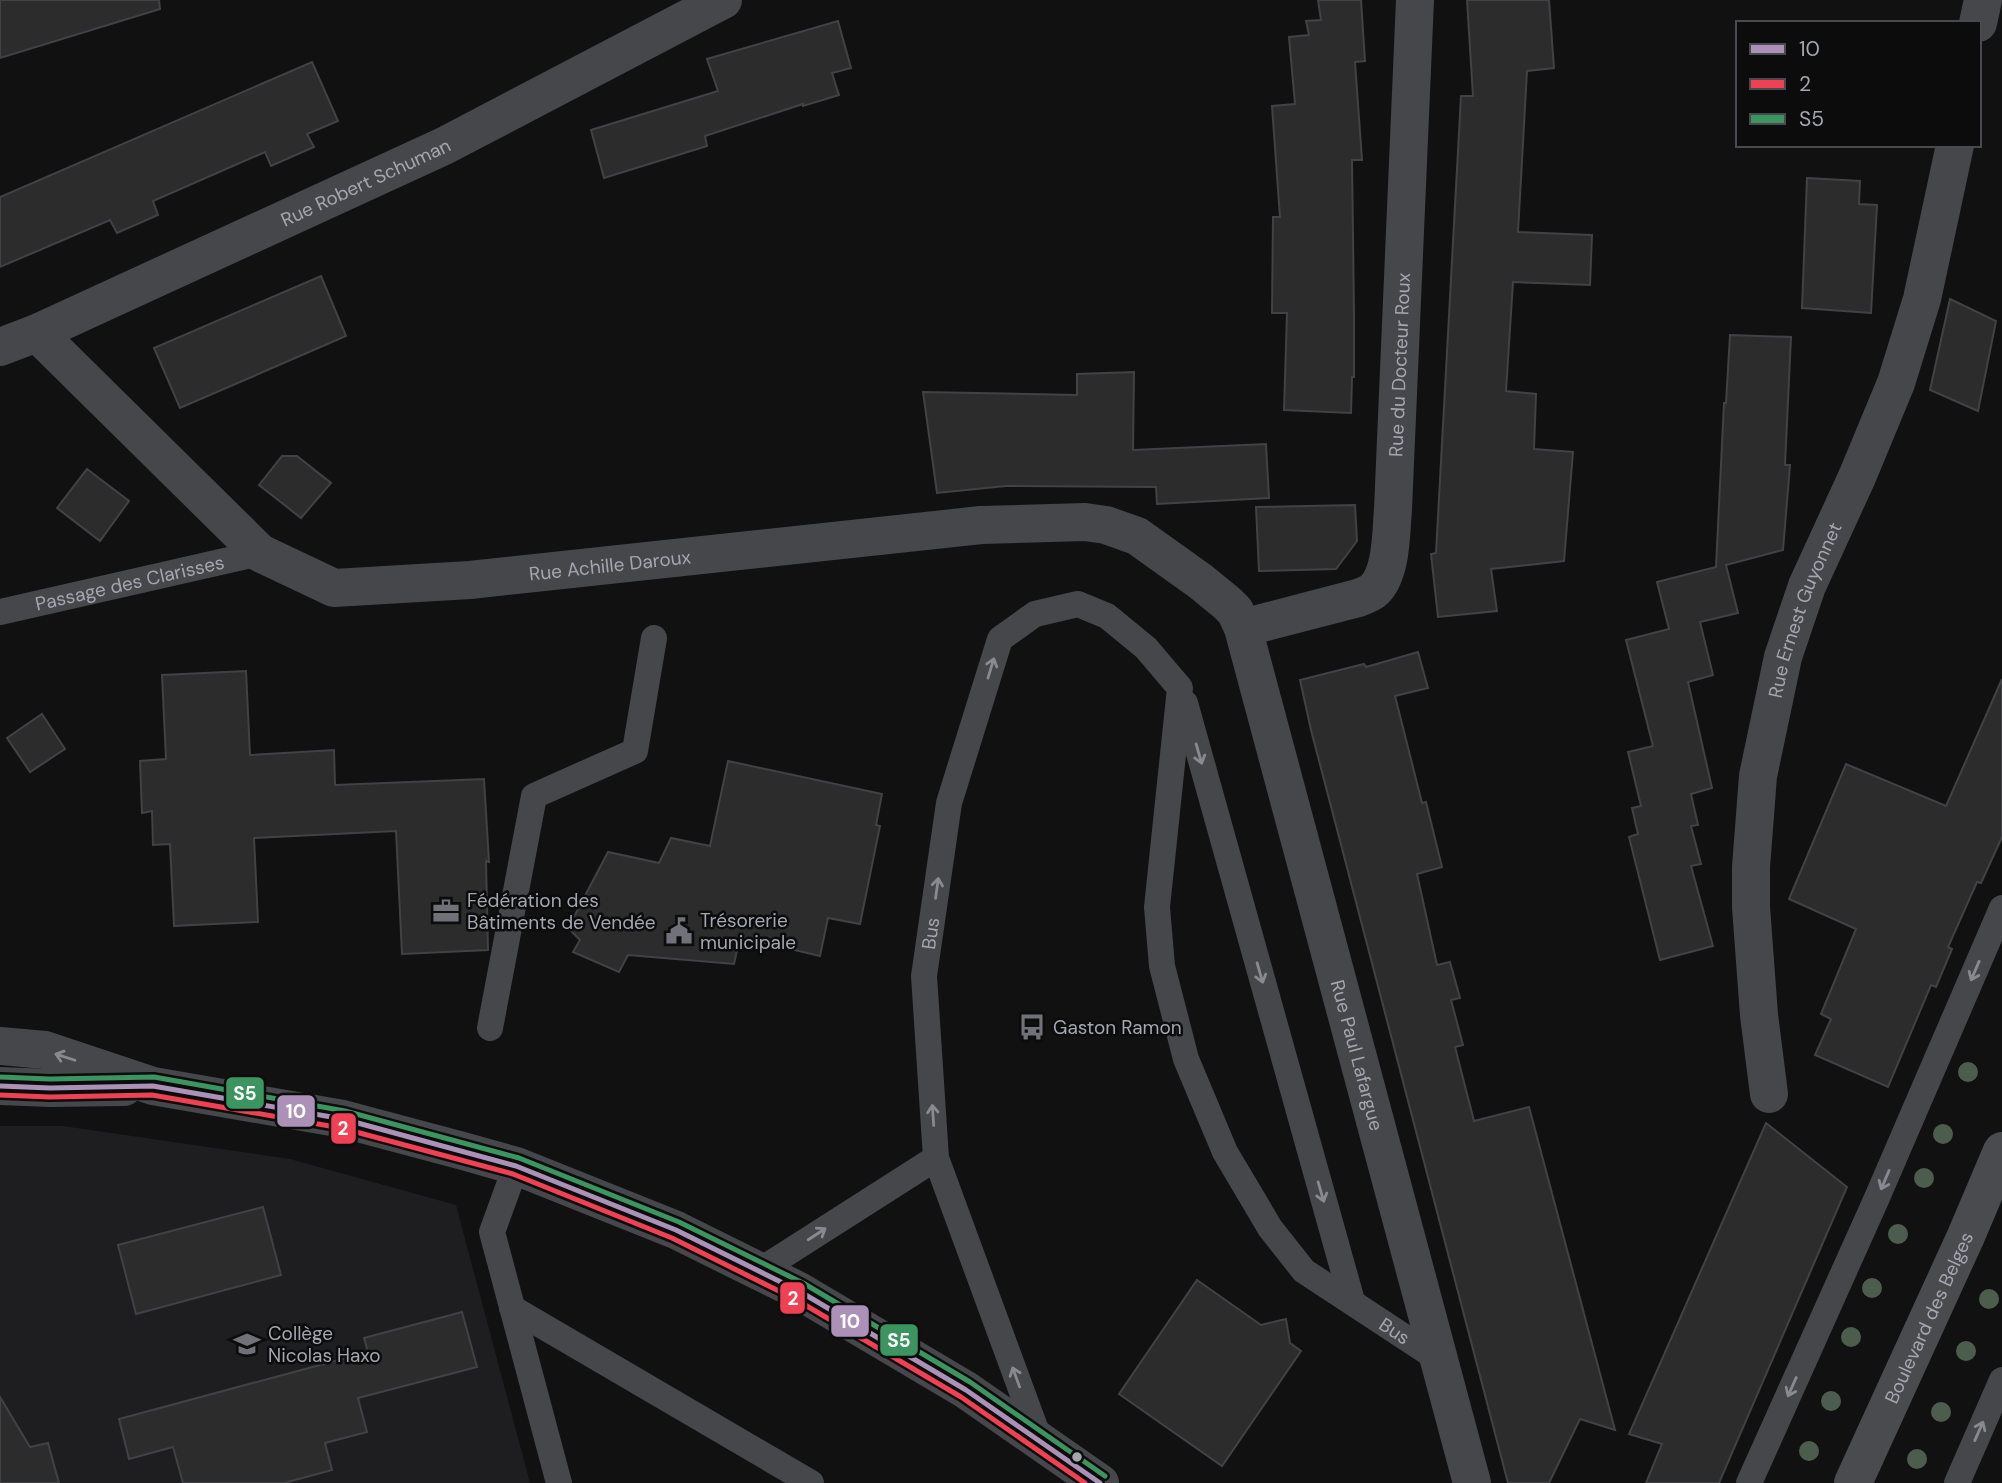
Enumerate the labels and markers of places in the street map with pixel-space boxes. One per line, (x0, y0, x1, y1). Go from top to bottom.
place label: Fédération des Bâtiments de Vendée (467, 888, 656, 935)
office icon: Fédération des Bâtiments de Vendée (431, 896, 461, 926)
place label: Trésorerie municipale (700, 908, 796, 955)
public building icon: Trésorerie municipale (664, 916, 694, 946)
bus stop icon: Gaston Ramon (1017, 1012, 1047, 1042)
place label: Gaston Ramon (1053, 1015, 1182, 1040)
place label: Collège Nicolas Haxo (268, 1321, 381, 1368)
school or university icon: Collège Nicolas Haxo (232, 1329, 262, 1359)
unlabelled marker (1070, 1450, 1084, 1464)

